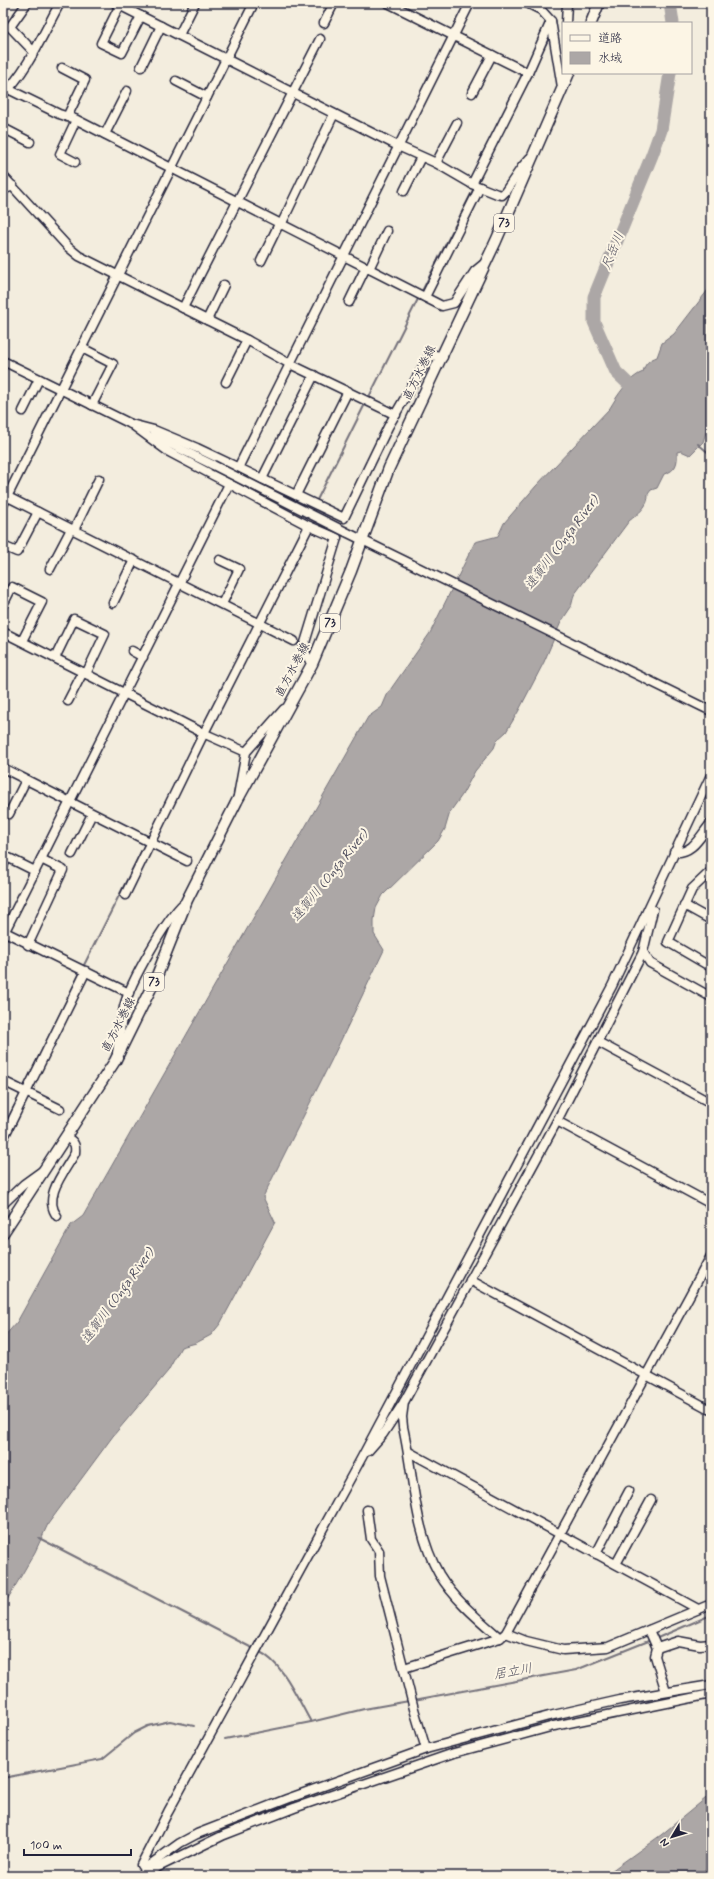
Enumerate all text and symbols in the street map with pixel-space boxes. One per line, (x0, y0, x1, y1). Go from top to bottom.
legend (562, 22, 692, 74)
text: 道路 (598, 31, 622, 47)
text: 水域 (598, 51, 622, 67)
road number: 73 (494, 214, 514, 232)
water label: 尺岳川 (598, 230, 628, 272)
street label: 直方水巻線 (400, 343, 440, 403)
water label: 遠賀川 (Onga River) (521, 491, 605, 595)
road number: 73 (320, 614, 340, 632)
street label: 直方水巻線 (272, 640, 314, 700)
water label: 遠賀川 (Onga River) (288, 825, 375, 927)
road number: 73 (144, 973, 164, 991)
street label: 直方水巻線 (98, 995, 140, 1055)
water label: 遠賀川 (Onga River) (78, 1244, 161, 1348)
water label: 居立川 (492, 1660, 534, 1684)
north arrow (652, 1817, 692, 1857)
scale bar (24, 1831, 131, 1857)
text: N (657, 1835, 673, 1850)
text: 100 m (30, 1838, 62, 1854)

